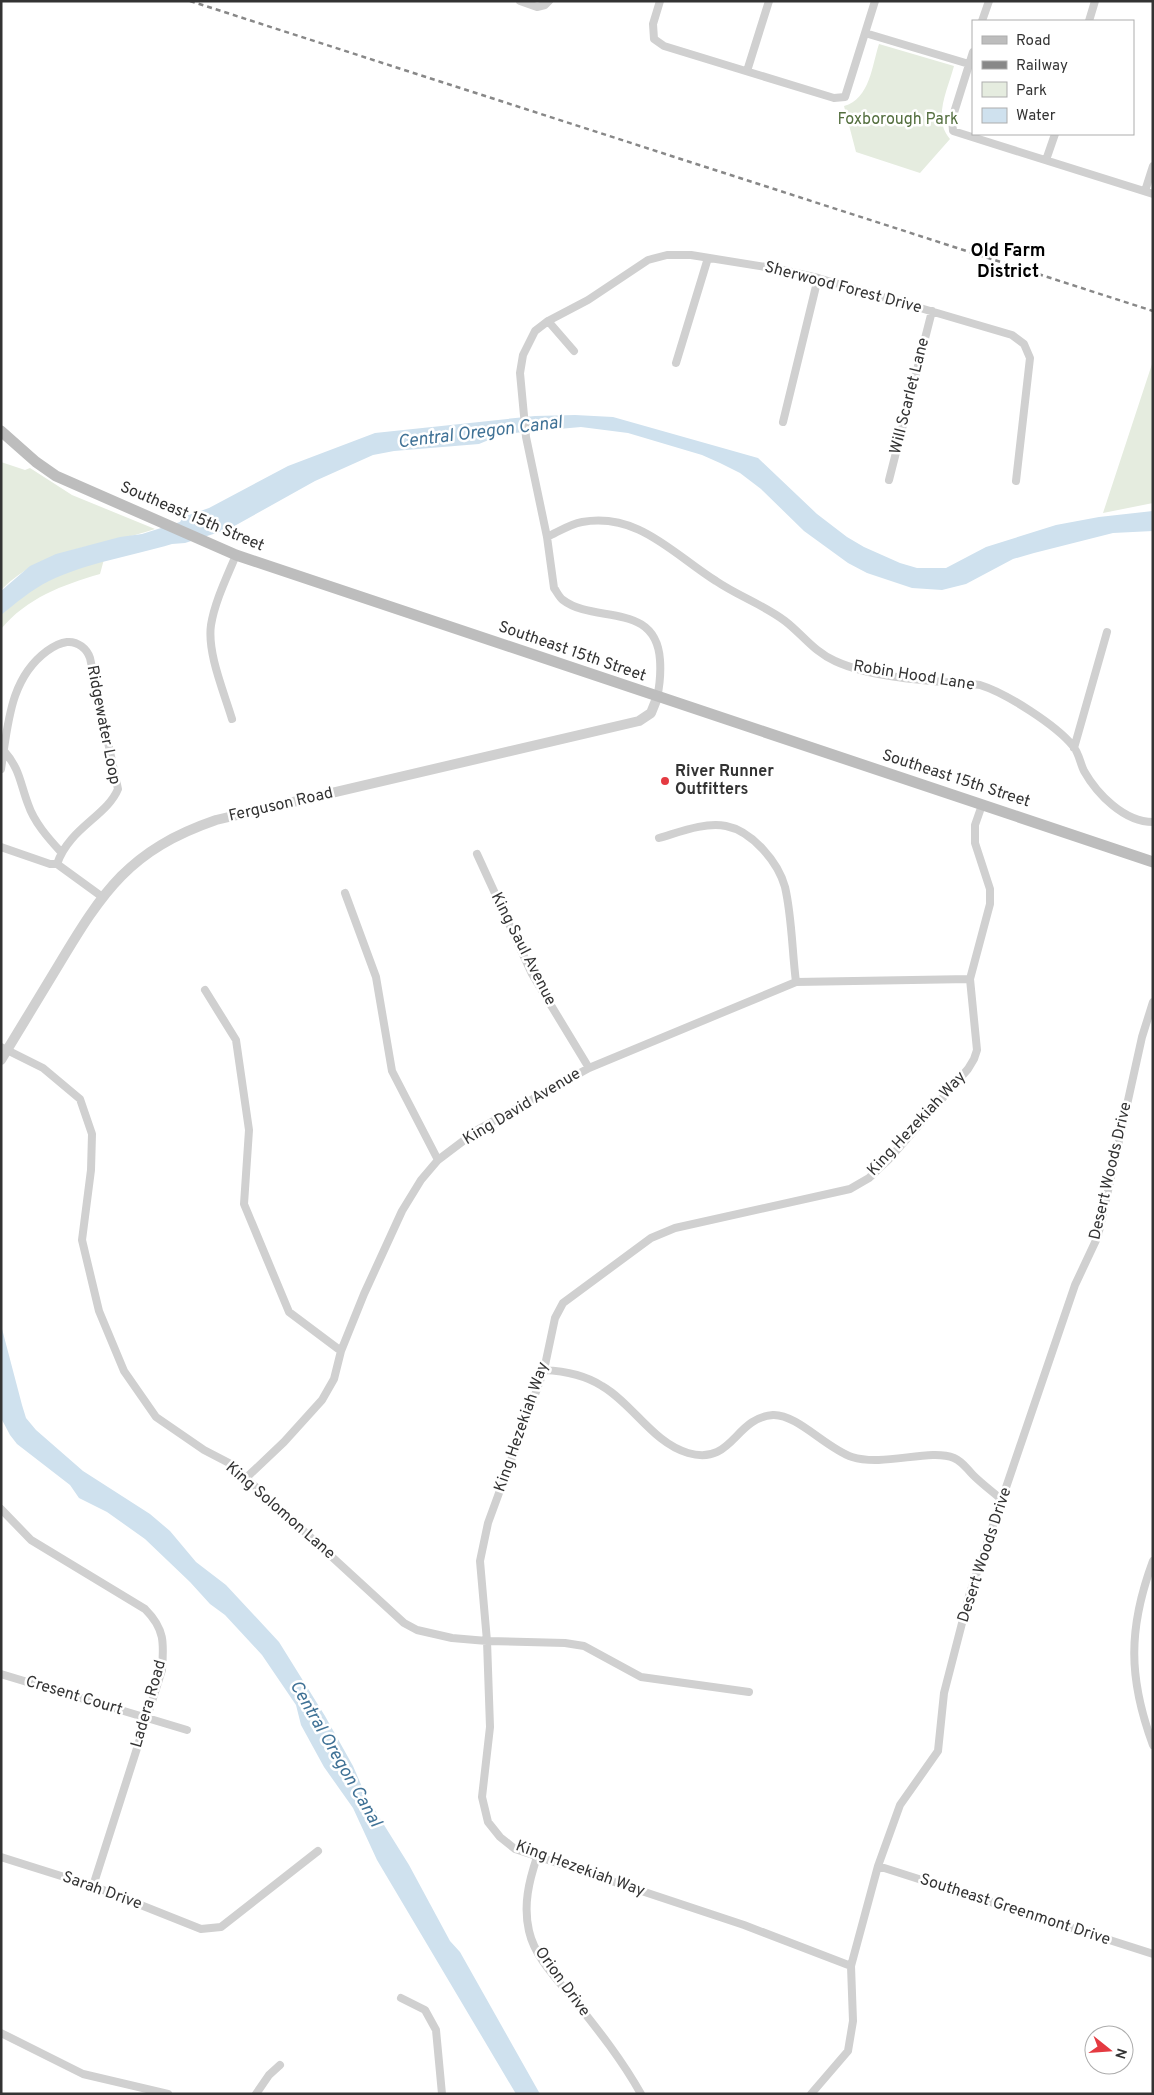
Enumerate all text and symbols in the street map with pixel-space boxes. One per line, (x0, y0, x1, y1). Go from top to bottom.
legend (972, 20, 1134, 135)
text: Road (1016, 32, 1051, 51)
text: Railway (1016, 57, 1068, 76)
text: Park (1016, 82, 1047, 101)
text: Water (1016, 107, 1056, 126)
park label: Foxborough Park (837, 110, 959, 130)
district label: Old Farm District (970, 240, 1046, 284)
street label: Sherwood Forest Drive (762, 257, 924, 319)
street label: Will Scarlet Lane (886, 336, 934, 456)
water label: Central Oregon Canal (396, 411, 565, 454)
street label: Southeast 15th Street (117, 478, 267, 556)
street label: Southeast 15th Street (496, 617, 648, 687)
street label: Robin Hood Lane (852, 657, 976, 695)
street label: Ridgewater Loop (82, 664, 124, 786)
street label: Southeast 15th Street (879, 746, 1033, 812)
place label: River Runner Outfitters (675, 762, 774, 800)
marker: River Runner Outfitters (659, 775, 671, 787)
street label: Ferguson Road (227, 783, 335, 827)
street label: King Saul Avenue (486, 889, 560, 1009)
street label: King David Avenue (460, 1064, 584, 1150)
street label: King Hezekiah Way (863, 1067, 971, 1181)
street label: Desert Woods Drive (1085, 1100, 1137, 1242)
street label: King Hezekiah Way (490, 1359, 554, 1495)
street label: King Solomon Lane (221, 1458, 339, 1564)
street label: Desert Woods Drive (954, 1485, 1016, 1625)
street label: Ladera Road (127, 1658, 171, 1750)
street label: Cresent Court (23, 1672, 125, 1720)
water label: Central Oregon Canal (284, 1677, 387, 1833)
street label: King Hezekiah Way (513, 1836, 647, 1902)
street label: Sarah Drive (59, 1867, 145, 1915)
street label: Southeast Greenmont Drive (917, 1870, 1113, 1950)
street label: Orion Drive (530, 1943, 594, 2021)
north arrow (1084, 2025, 1134, 2075)
text: N (1110, 2046, 1130, 2061)

